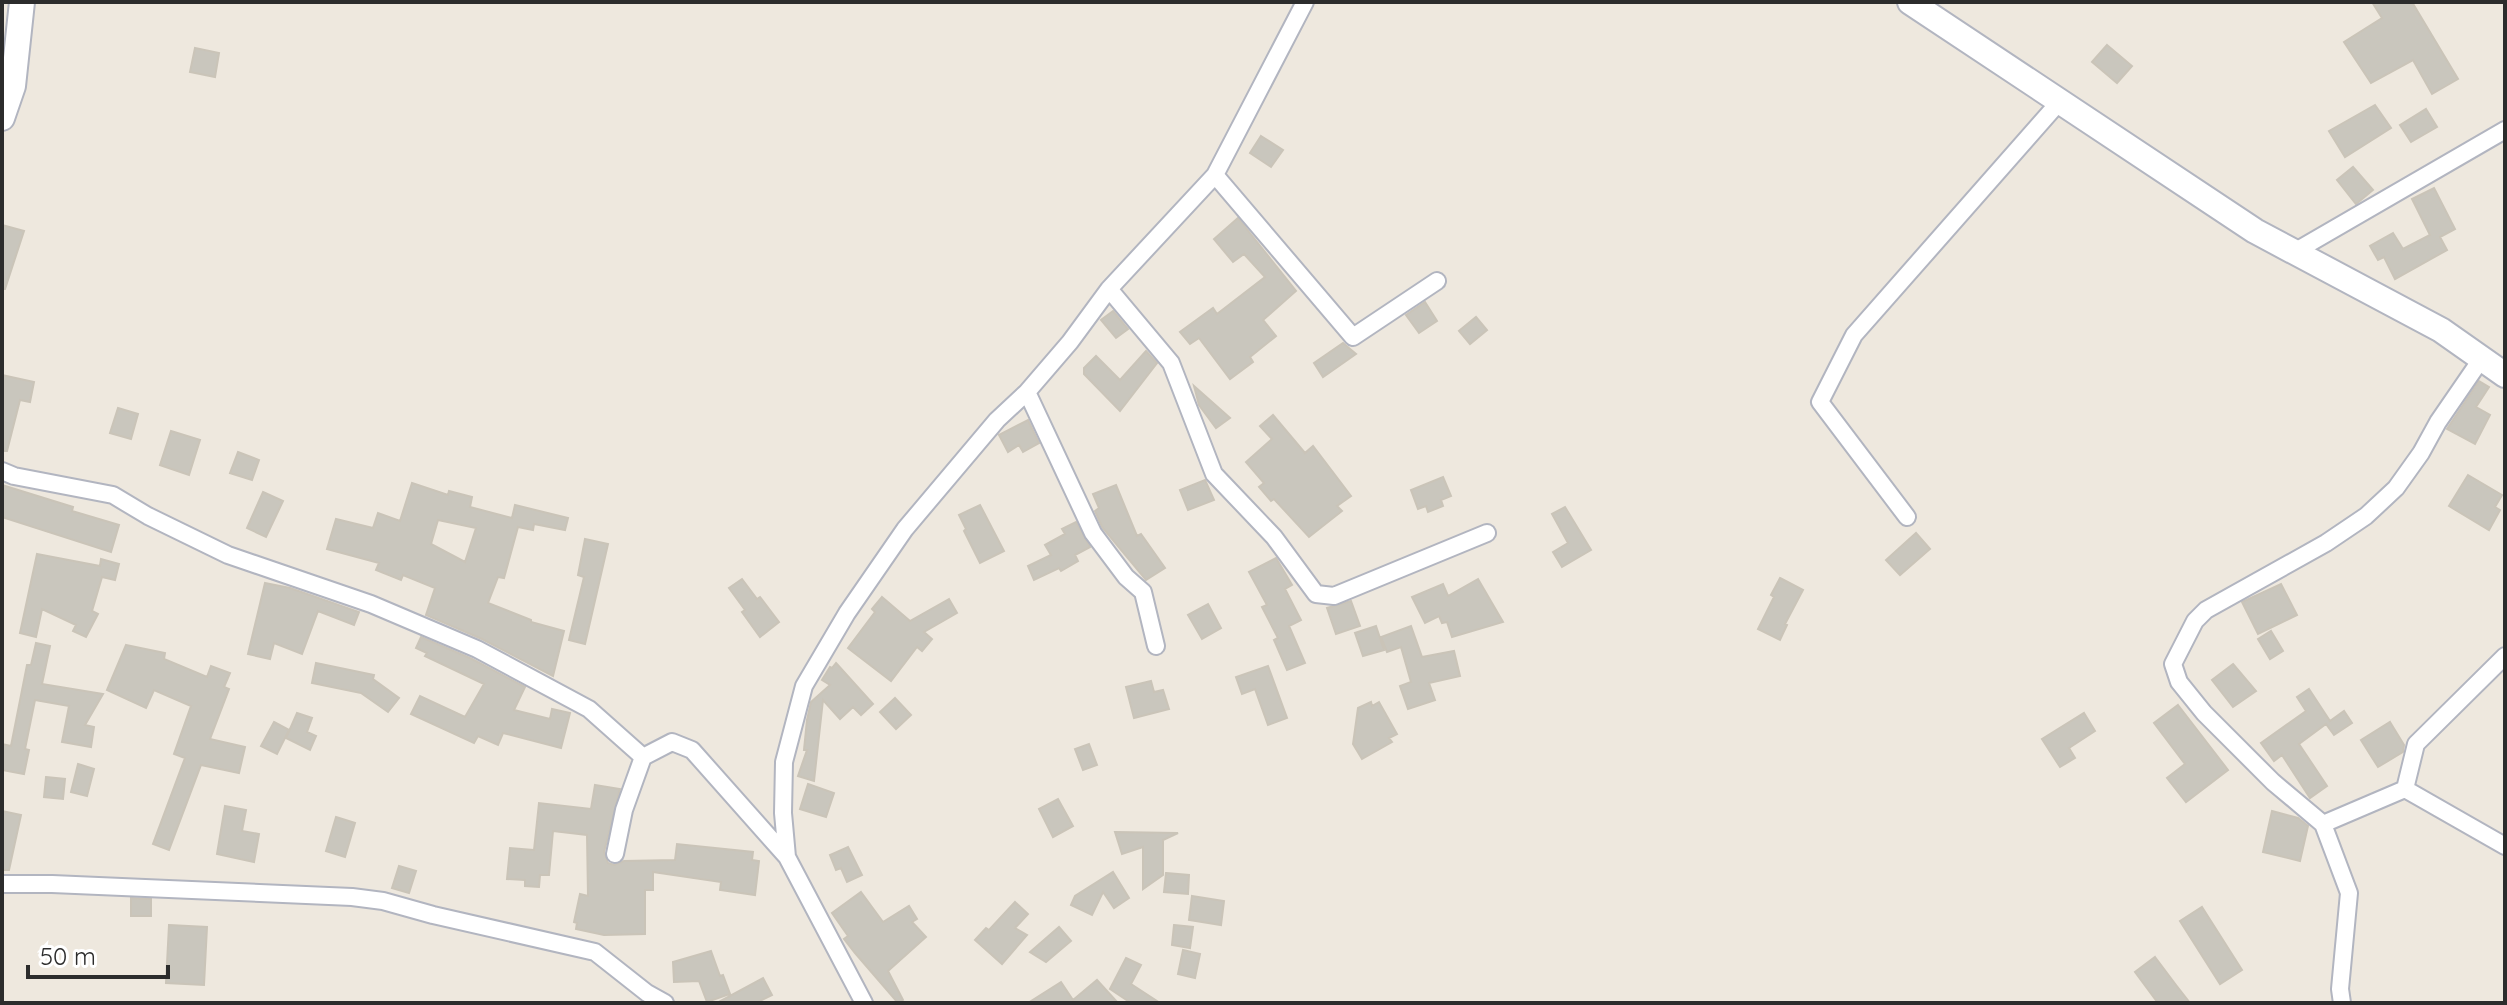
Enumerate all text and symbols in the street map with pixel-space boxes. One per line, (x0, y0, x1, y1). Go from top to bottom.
scale bar (28, 929, 168, 979)
text: 50 m (40, 941, 96, 971)

